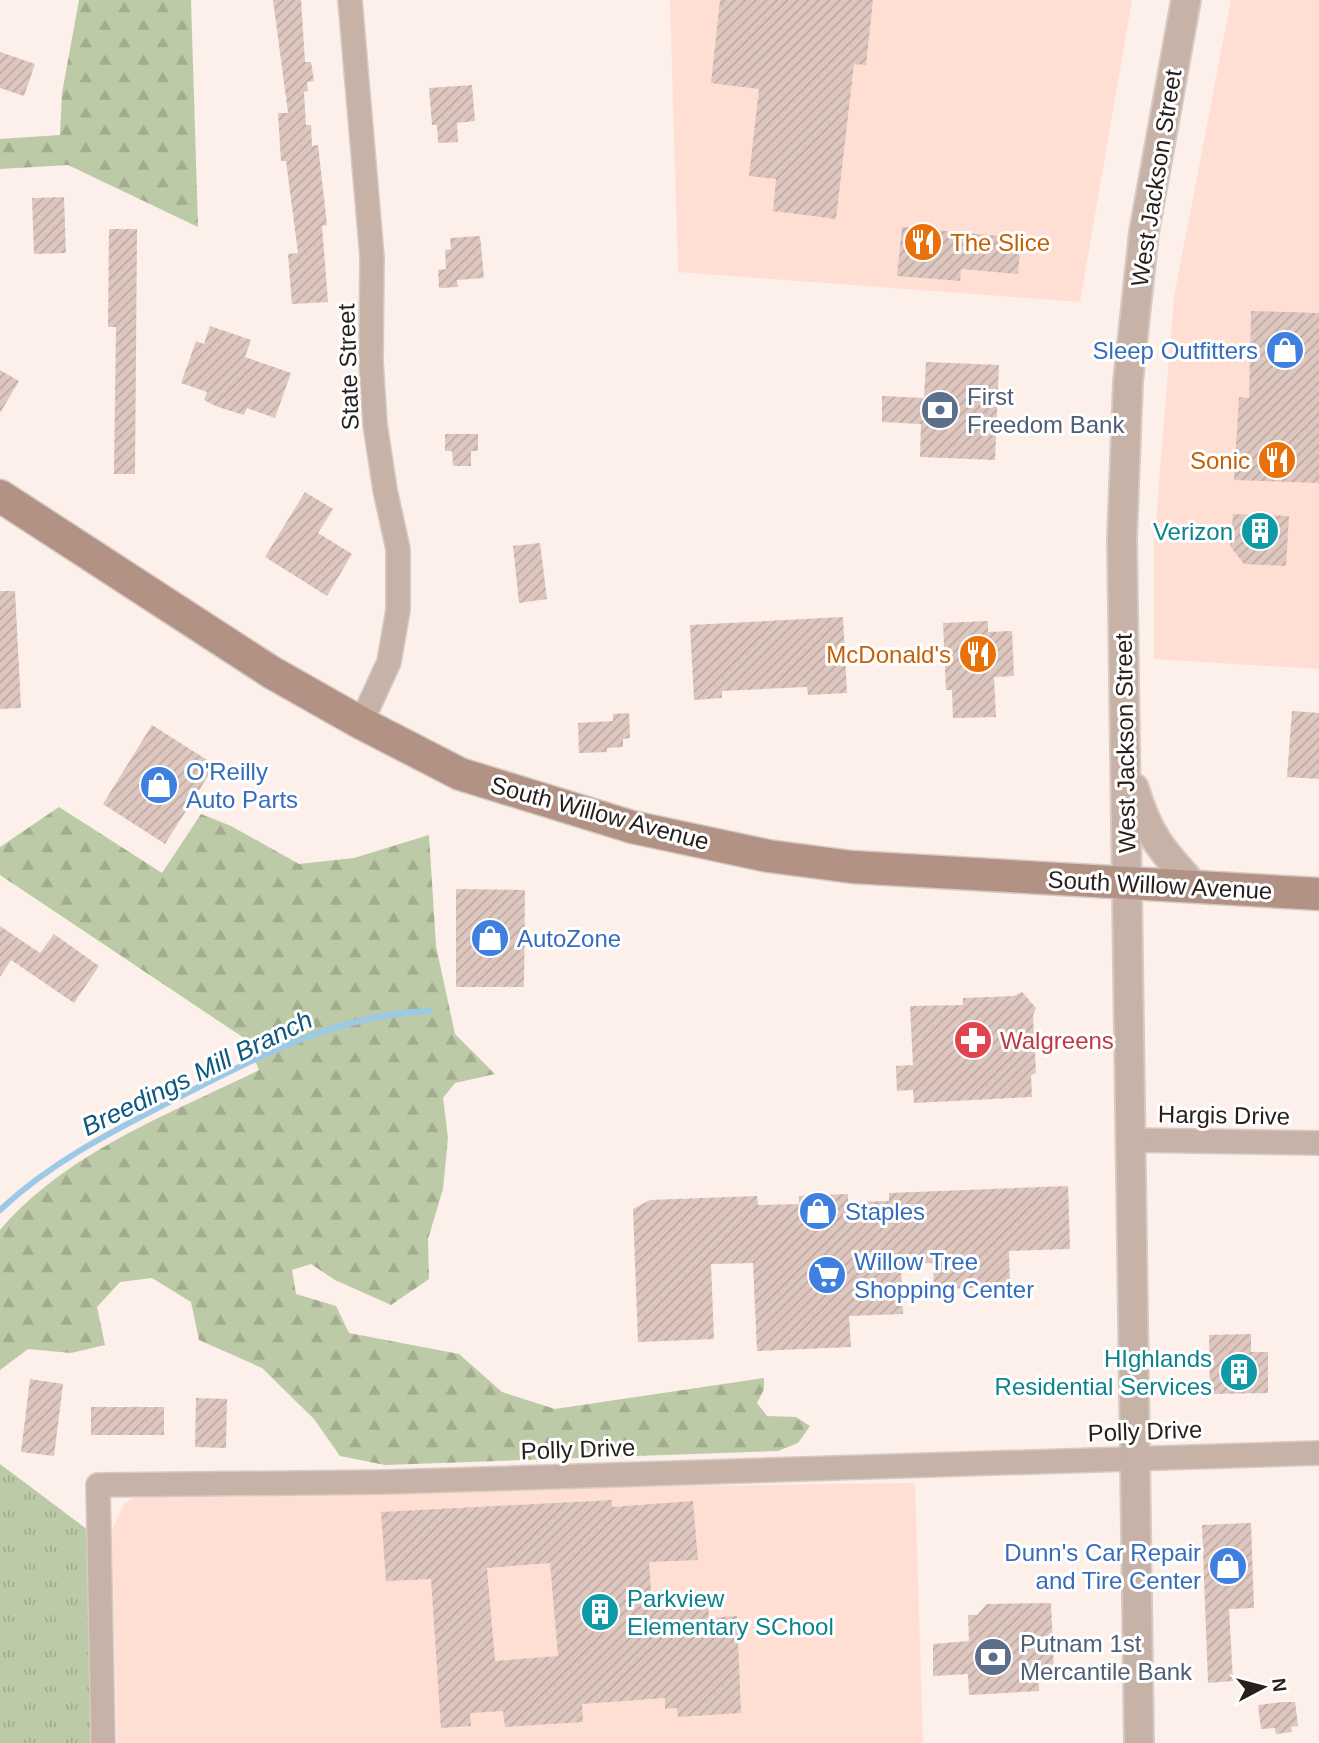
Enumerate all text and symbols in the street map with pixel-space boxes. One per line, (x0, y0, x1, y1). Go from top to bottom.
street label: West Jackson Street (1125, 67, 1187, 289)
restaurant icon: The Slice (902, 221, 944, 263)
place label: The Slice (950, 229, 1050, 256)
street label: State Street (332, 303, 364, 431)
shop icon: Sleep Outfitters (1264, 329, 1306, 371)
place label: Sleep Outfitters (1093, 337, 1258, 364)
place label: First Freedom Bank (967, 383, 1125, 438)
bank icon: First Freedom Bank (919, 389, 961, 431)
restaurant icon: Sonic (1256, 439, 1298, 481)
place label: Sonic (1190, 447, 1250, 474)
building icon: Verizon (1239, 510, 1281, 552)
place label: Verizon (1153, 518, 1233, 545)
restaurant icon: McDonald's (957, 633, 999, 675)
street label: West Jackson Street (1110, 633, 1140, 853)
place label: McDonald's (826, 641, 951, 668)
place label: O'Reilly Auto Parts (186, 758, 298, 813)
shop icon: O'Reilly Auto Parts (138, 764, 180, 806)
street label: South Willow Avenue (488, 771, 712, 855)
street label: South Willow Avenue (1047, 866, 1273, 904)
shop icon: AutoZone (469, 917, 511, 959)
place label: AutoZone (517, 925, 621, 952)
water label: Breedings Mill Branch (77, 1004, 317, 1142)
pharmacy icon: Walgreens (952, 1019, 994, 1061)
place label: Walgreens (1000, 1027, 1114, 1054)
street label: Hargis Drive (1158, 1100, 1290, 1130)
shop icon: Staples (797, 1190, 839, 1232)
place label: Staples (845, 1198, 925, 1225)
place label: Willow Tree Shopping Center (854, 1248, 1034, 1303)
supermarket icon: Willow Tree Shopping Center (806, 1254, 848, 1296)
place label: HIghlands Residential Services (995, 1345, 1212, 1400)
building icon: HIghlands Residential Services (1218, 1351, 1260, 1393)
street label: Polly Drive (1087, 1416, 1203, 1446)
street label: Polly Drive (520, 1434, 636, 1464)
place label: Dunn's Car Repair and Tire Center (1004, 1539, 1201, 1594)
shop icon: Dunn's Car Repair and Tire Center (1207, 1545, 1249, 1587)
place label: Parkview Elementary SChool (627, 1585, 834, 1640)
building icon: Parkview Elementary SChool (579, 1591, 621, 1633)
place label: Putnam 1st Mercantile Bank (1020, 1630, 1193, 1685)
bank icon: Putnam 1st Mercantile Bank (972, 1636, 1014, 1678)
north arrow (1228, 1652, 1298, 1722)
text: N (1268, 1677, 1291, 1693)

